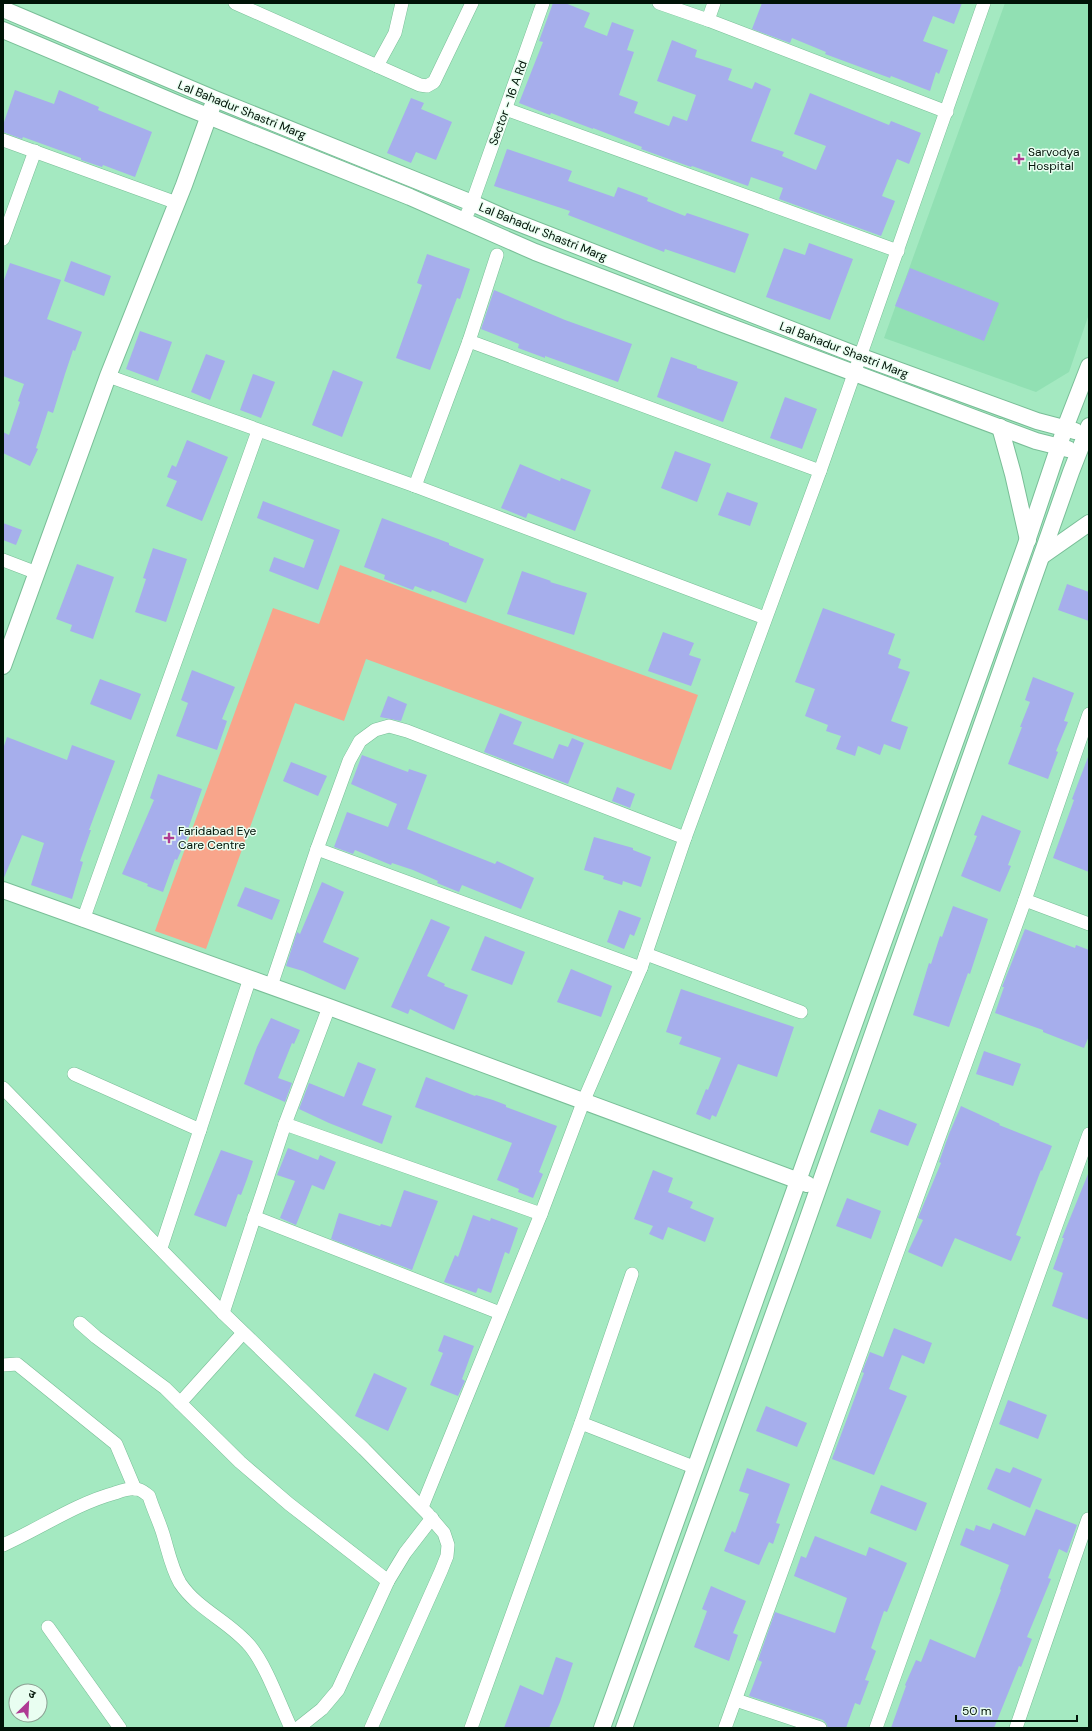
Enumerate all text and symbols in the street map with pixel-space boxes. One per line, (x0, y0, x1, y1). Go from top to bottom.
street label: Sector - 16 A Rd (485, 58, 531, 148)
street label: Lal Bahadur Shastri Marg (176, 77, 309, 143)
place label: Sarvodya Hospital (1028, 144, 1079, 174)
marker: Sarvodya Hospital (1013, 153, 1025, 165)
street label: Lal Bahadur Shastri Marg (477, 199, 610, 265)
street label: Lal Bahadur Shastri Marg (777, 318, 911, 382)
place label: Faridabad Eye Care Centre (178, 823, 257, 853)
marker: Faridabad Eye Care Centre (163, 832, 175, 844)
north arrow (8, 1683, 48, 1723)
text: उ (26, 1686, 38, 1702)
scale bar (956, 1697, 1077, 1723)
text: 50 m (962, 1703, 991, 1719)

